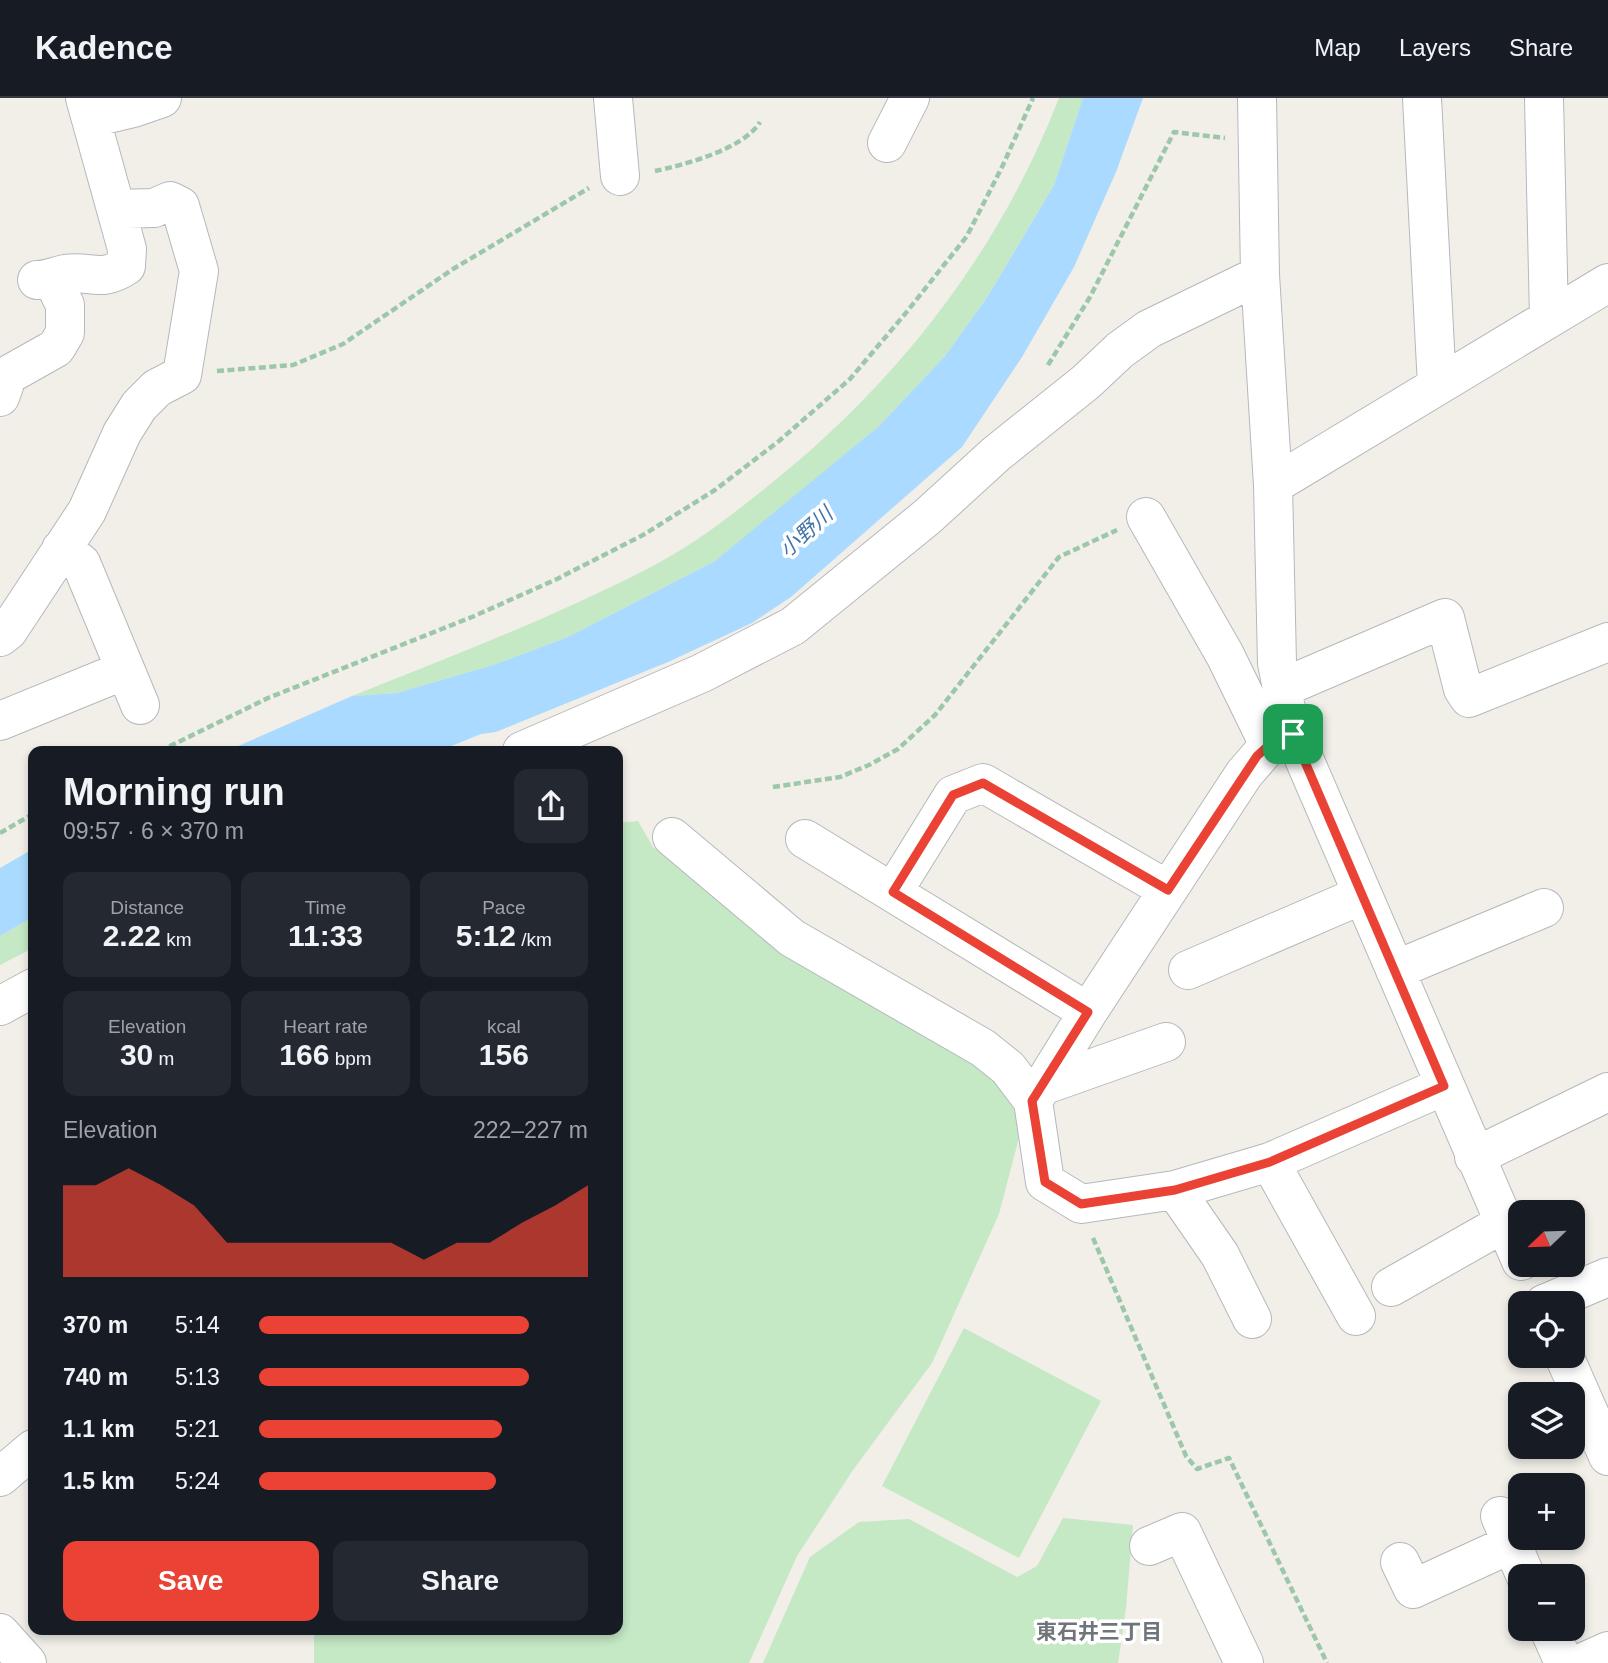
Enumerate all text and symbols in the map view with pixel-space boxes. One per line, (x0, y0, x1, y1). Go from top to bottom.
text: Kadence (35, 29, 173, 66)
text: Map (1314, 34, 1361, 61)
text: Layers (1399, 34, 1471, 61)
text: Share (1509, 34, 1573, 61)
water label: 小野川 (775, 501, 838, 561)
pin (1263, 704, 1323, 764)
icon: arrive (1274, 715, 1312, 753)
button: share (514, 769, 588, 843)
text: Morning run (63, 771, 285, 813)
text: 09:57 · 6 × 370 m (63, 818, 244, 844)
text: Distance (110, 897, 184, 918)
text: Time (305, 897, 346, 918)
text: Pace (482, 897, 525, 918)
text: 2.22 (103, 919, 161, 952)
text: 11:33 (288, 919, 363, 952)
text: 5:12 (456, 919, 516, 952)
text: km (161, 929, 192, 950)
text: /km (516, 929, 552, 950)
text: Elevation (108, 1016, 186, 1037)
text: Heart rate (283, 1016, 368, 1037)
text: kcal (487, 1016, 521, 1037)
text: 30 (120, 1038, 153, 1071)
text: 166 (279, 1038, 329, 1071)
text: 156 (479, 1038, 529, 1071)
text: m (153, 1048, 174, 1069)
text: bpm (329, 1048, 372, 1069)
text: Elevation (63, 1117, 158, 1143)
text: 222–227 m (473, 1117, 588, 1143)
north arrow (1508, 1200, 1586, 1278)
map controls (1508, 1200, 1585, 1641)
button: locate (1508, 1291, 1585, 1368)
text: 370 m (63, 1312, 128, 1338)
text: 5:14 (175, 1312, 220, 1338)
text: 740 m (63, 1364, 128, 1390)
text: 5:13 (175, 1364, 220, 1390)
button: layers (1508, 1382, 1585, 1459)
text: 1.1 km (63, 1416, 135, 1442)
text: 5:21 (175, 1416, 220, 1442)
text: 1.5 km (63, 1468, 135, 1494)
text: 5:24 (175, 1468, 220, 1494)
button: + (1508, 1473, 1585, 1550)
button: Save (63, 1541, 319, 1621)
button: Share (333, 1541, 588, 1621)
button: − (1508, 1564, 1585, 1641)
district label: 東石井三丁目 (1036, 1620, 1162, 1643)

